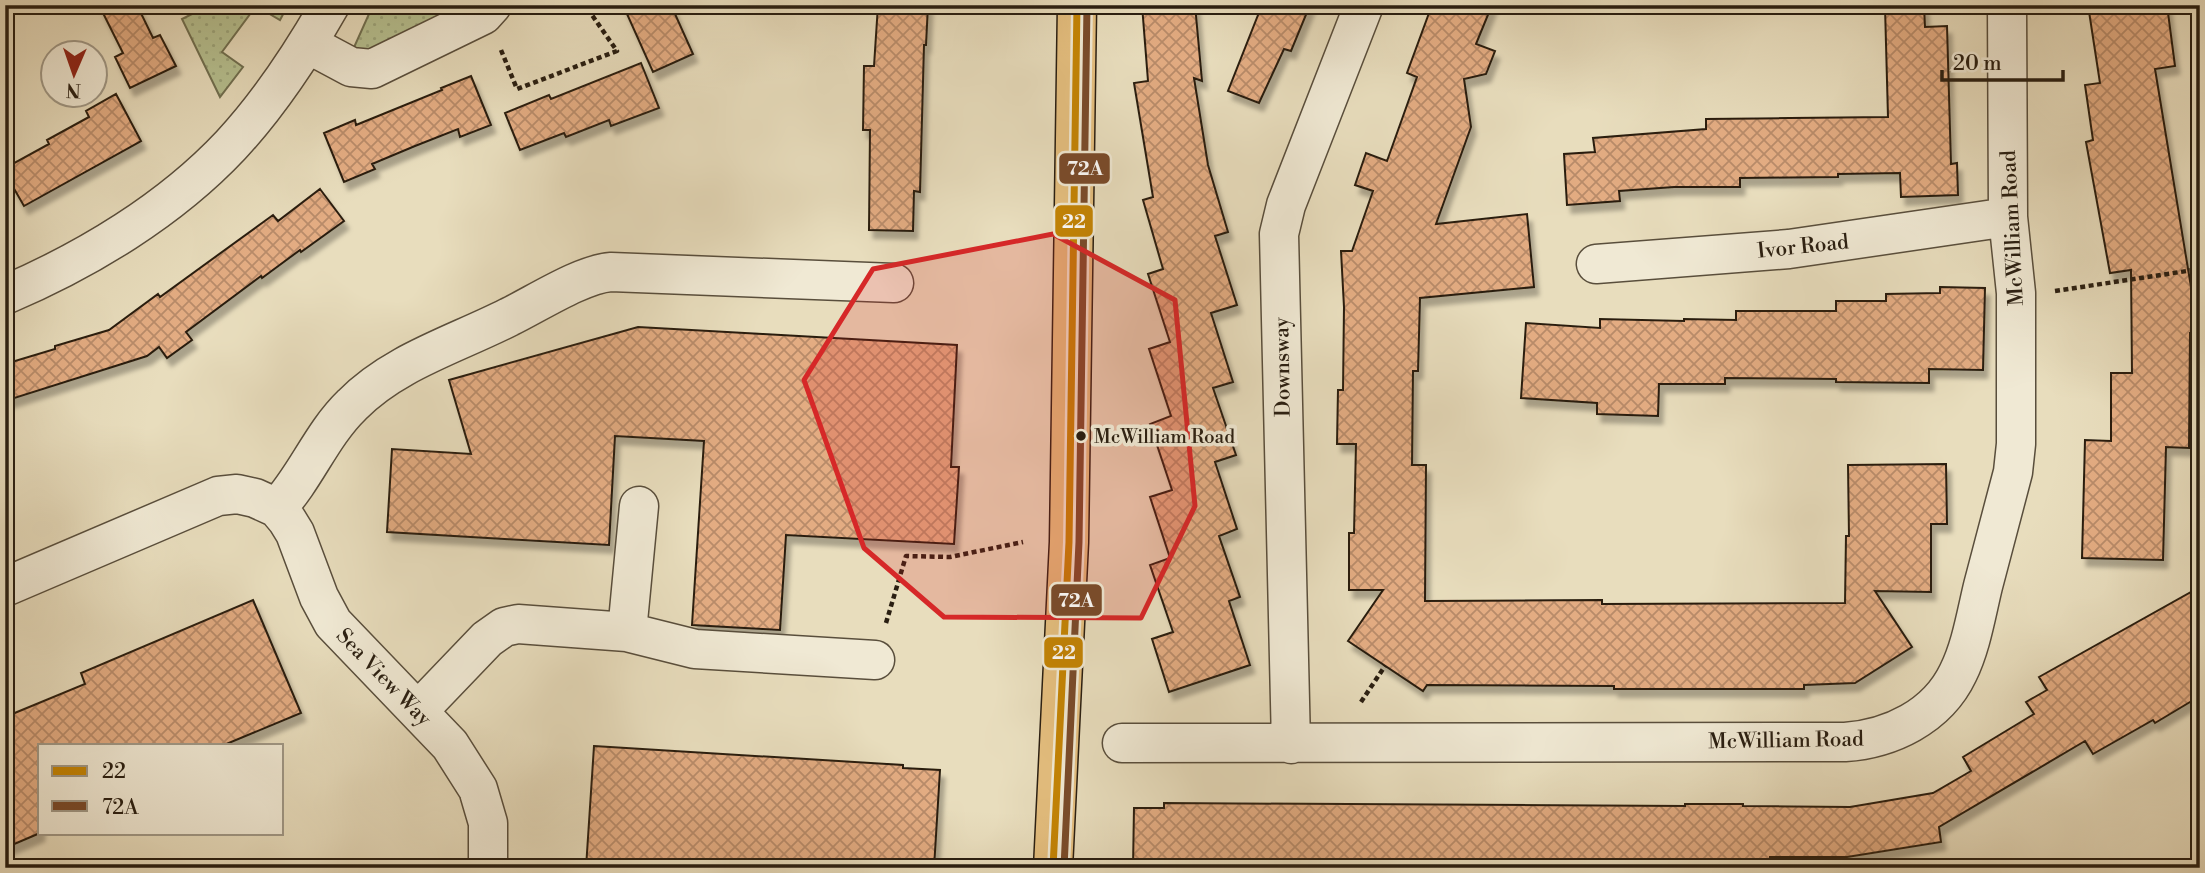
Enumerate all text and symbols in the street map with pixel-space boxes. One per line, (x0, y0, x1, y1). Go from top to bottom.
north arrow (38, 38, 108, 108)
scale bar (1942, 38, 2063, 82)
text: 20 m (1953, 51, 2002, 77)
text: N (66, 78, 81, 102)
street label: McWilliam Road (1996, 149, 2030, 306)
line badge: 72A (1058, 152, 1111, 185)
text: 72A (1067, 157, 1104, 181)
line badge: 22 (1054, 204, 1094, 238)
text: 22 (1062, 210, 1086, 234)
street label: Ivor Road (1756, 229, 1850, 265)
street label: Downsway (1269, 316, 1297, 417)
place label: McWilliam Road (1094, 425, 1235, 449)
marker: McWilliam Road (1074, 429, 1088, 443)
line badge: 72A (1050, 583, 1103, 617)
text: 72A (1058, 589, 1095, 613)
street label: Sea View Way (330, 623, 437, 733)
line badge: 22 (1043, 636, 1084, 669)
text: 22 (1052, 641, 1076, 665)
street label: McWilliam Road (1708, 727, 1864, 755)
legend (38, 744, 284, 834)
text: 22 (102, 759, 126, 785)
text: 72A (102, 795, 139, 821)

